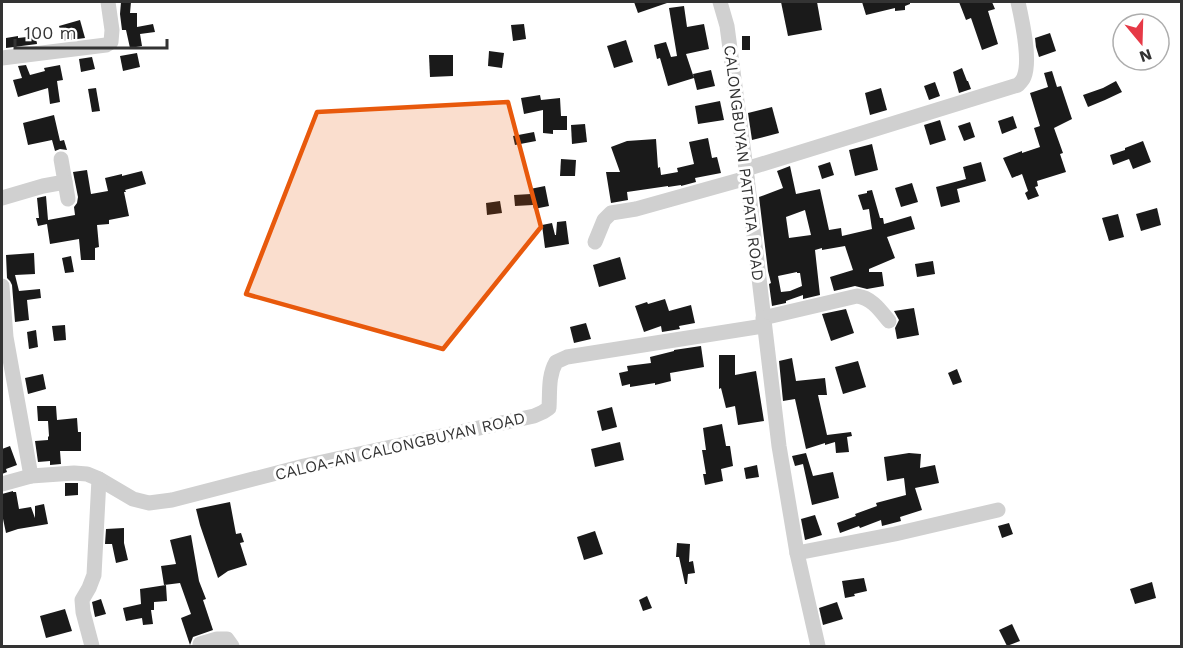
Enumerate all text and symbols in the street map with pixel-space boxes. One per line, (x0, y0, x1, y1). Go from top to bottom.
scale bar (15, 12, 166, 50)
north arrow (1111, 12, 1171, 72)
text: 100 m (24, 22, 77, 43)
street label: CALONGBUYAN PATPATA ROAD (720, 44, 768, 282)
text: N (1137, 45, 1154, 67)
street label: CALOA-AN CALONGBUYAN ROAD (273, 408, 527, 484)

